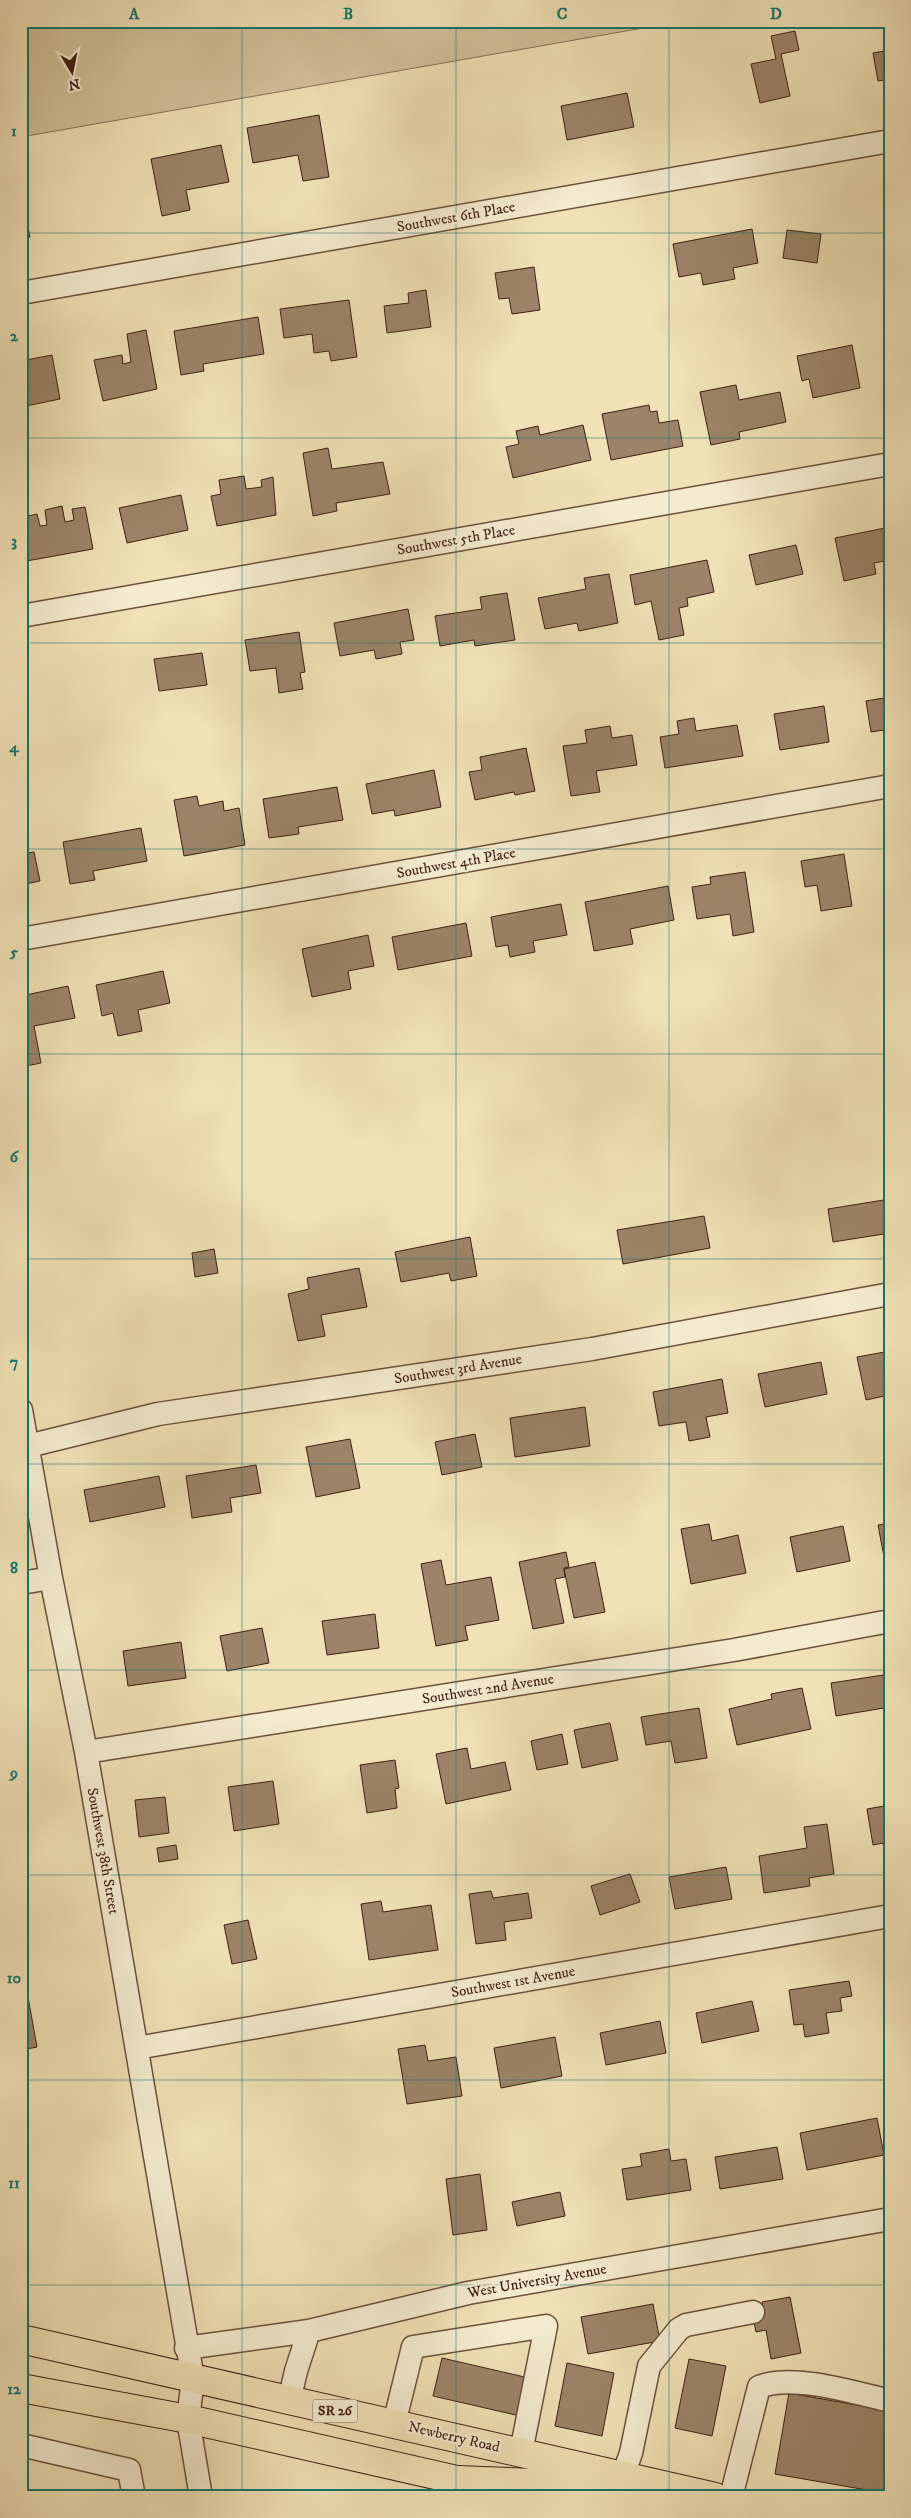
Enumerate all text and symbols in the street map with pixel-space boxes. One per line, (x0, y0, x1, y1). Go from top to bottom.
text: A (128, 4, 140, 24)
text: B (343, 4, 353, 24)
text: C (557, 4, 567, 24)
text: D (770, 4, 782, 24)
north arrow (48, 48, 98, 98)
text: N (66, 74, 81, 94)
text: 1 (11, 121, 17, 141)
street label: Southwest 6th Place (395, 197, 517, 237)
text: 2 (10, 326, 19, 346)
street label: Southwest 5th Place (396, 520, 516, 560)
text: 3 (11, 531, 17, 551)
text: 4 (8, 737, 19, 757)
street label: Southwest 4th Place (395, 843, 517, 883)
text: 5 (9, 942, 18, 962)
text: 6 (10, 1147, 20, 1167)
street label: Southwest 3rd Avenue (393, 1350, 523, 1388)
text: 7 (10, 1352, 18, 1372)
text: 8 (10, 1558, 18, 1578)
street label: Southwest 2nd Avenue (421, 1669, 555, 1709)
text: 9 (9, 1763, 18, 1783)
street label: Southwest 38th Street (83, 1786, 124, 1916)
street label: Southwest 1st Avenue (450, 1962, 576, 2002)
text: 10 (7, 1968, 22, 1988)
text: 11 (8, 2173, 20, 2193)
street label: West University Avenue (465, 2259, 608, 2303)
text: 12 (7, 2379, 22, 2399)
road number: SR 26 (312, 2400, 358, 2422)
street label: Newberry Road (406, 2417, 502, 2457)

